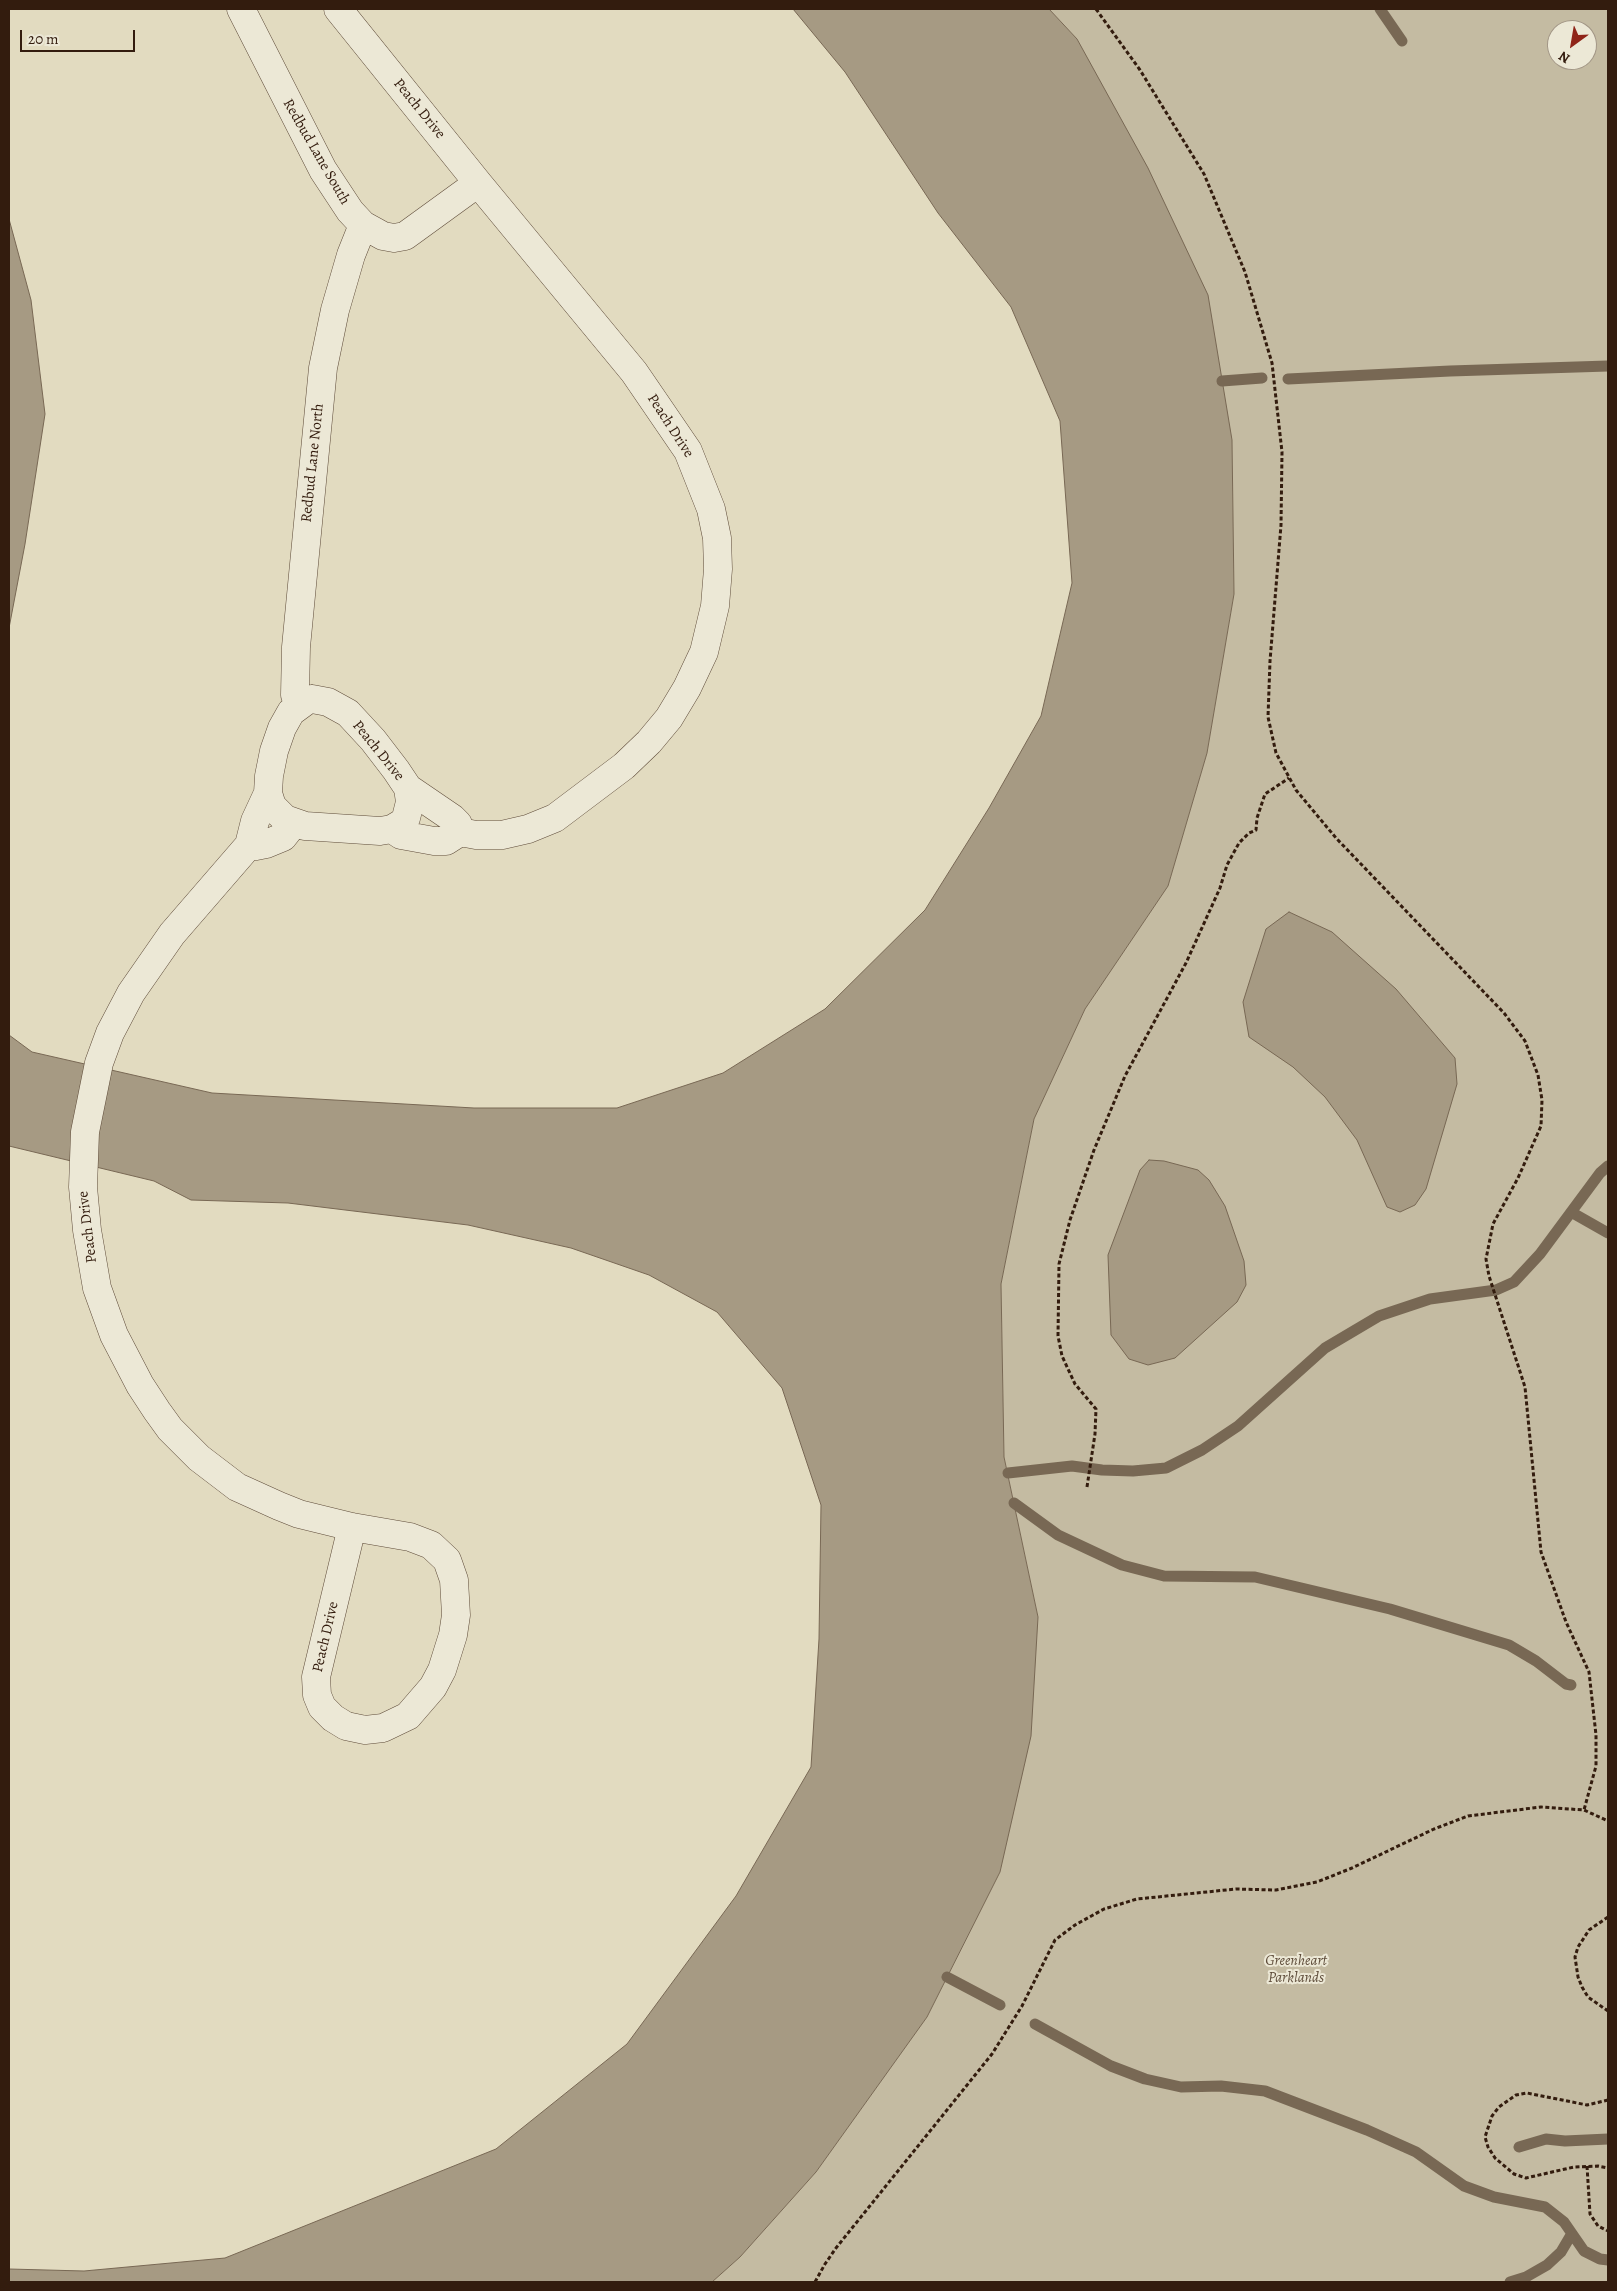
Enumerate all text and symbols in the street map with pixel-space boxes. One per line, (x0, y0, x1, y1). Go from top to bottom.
scale bar (22, 20, 138, 52)
north arrow (1547, 20, 1597, 70)
text: 20 m (28, 29, 59, 49)
text: N (1555, 47, 1574, 68)
street label: Peach Drive (389, 75, 449, 143)
street label: Redbud Lane South (278, 96, 354, 208)
street label: Peach Drive (643, 391, 697, 461)
street label: Redbud Lane North (298, 403, 328, 523)
street label: Peach Drive (348, 717, 408, 785)
street label: Peach Drive (75, 1190, 101, 1264)
street label: Peach Drive (309, 1600, 343, 1674)
park label: Greenheart Parklands (1265, 1952, 1327, 1987)

